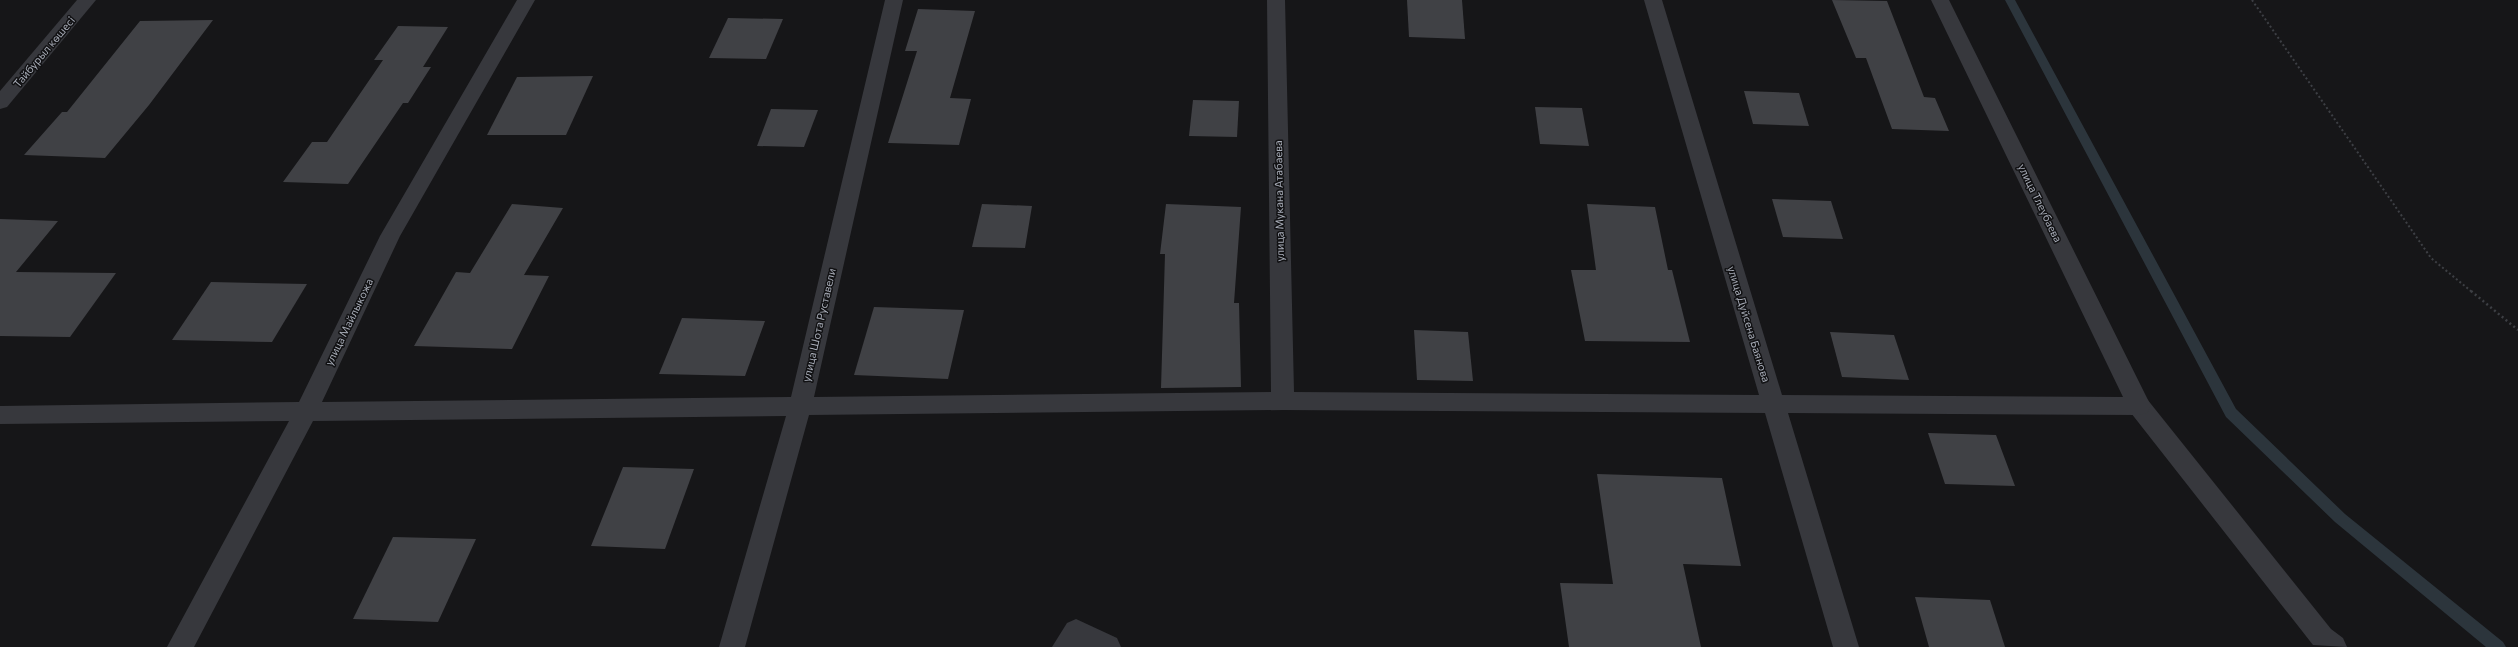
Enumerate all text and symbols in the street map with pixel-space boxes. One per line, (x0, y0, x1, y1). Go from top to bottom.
street label: Тайбурыл көшесі (10, 13, 77, 90)
street label: улица Мукана Атабаева (1271, 140, 1286, 262)
street label: улица Тлеубаева (2016, 161, 2065, 244)
street label: улица Дуйсена Баянова (1726, 264, 1773, 384)
street label: улица Шота Руставели (799, 267, 838, 383)
street label: улица Майлыкожа (322, 276, 375, 367)

